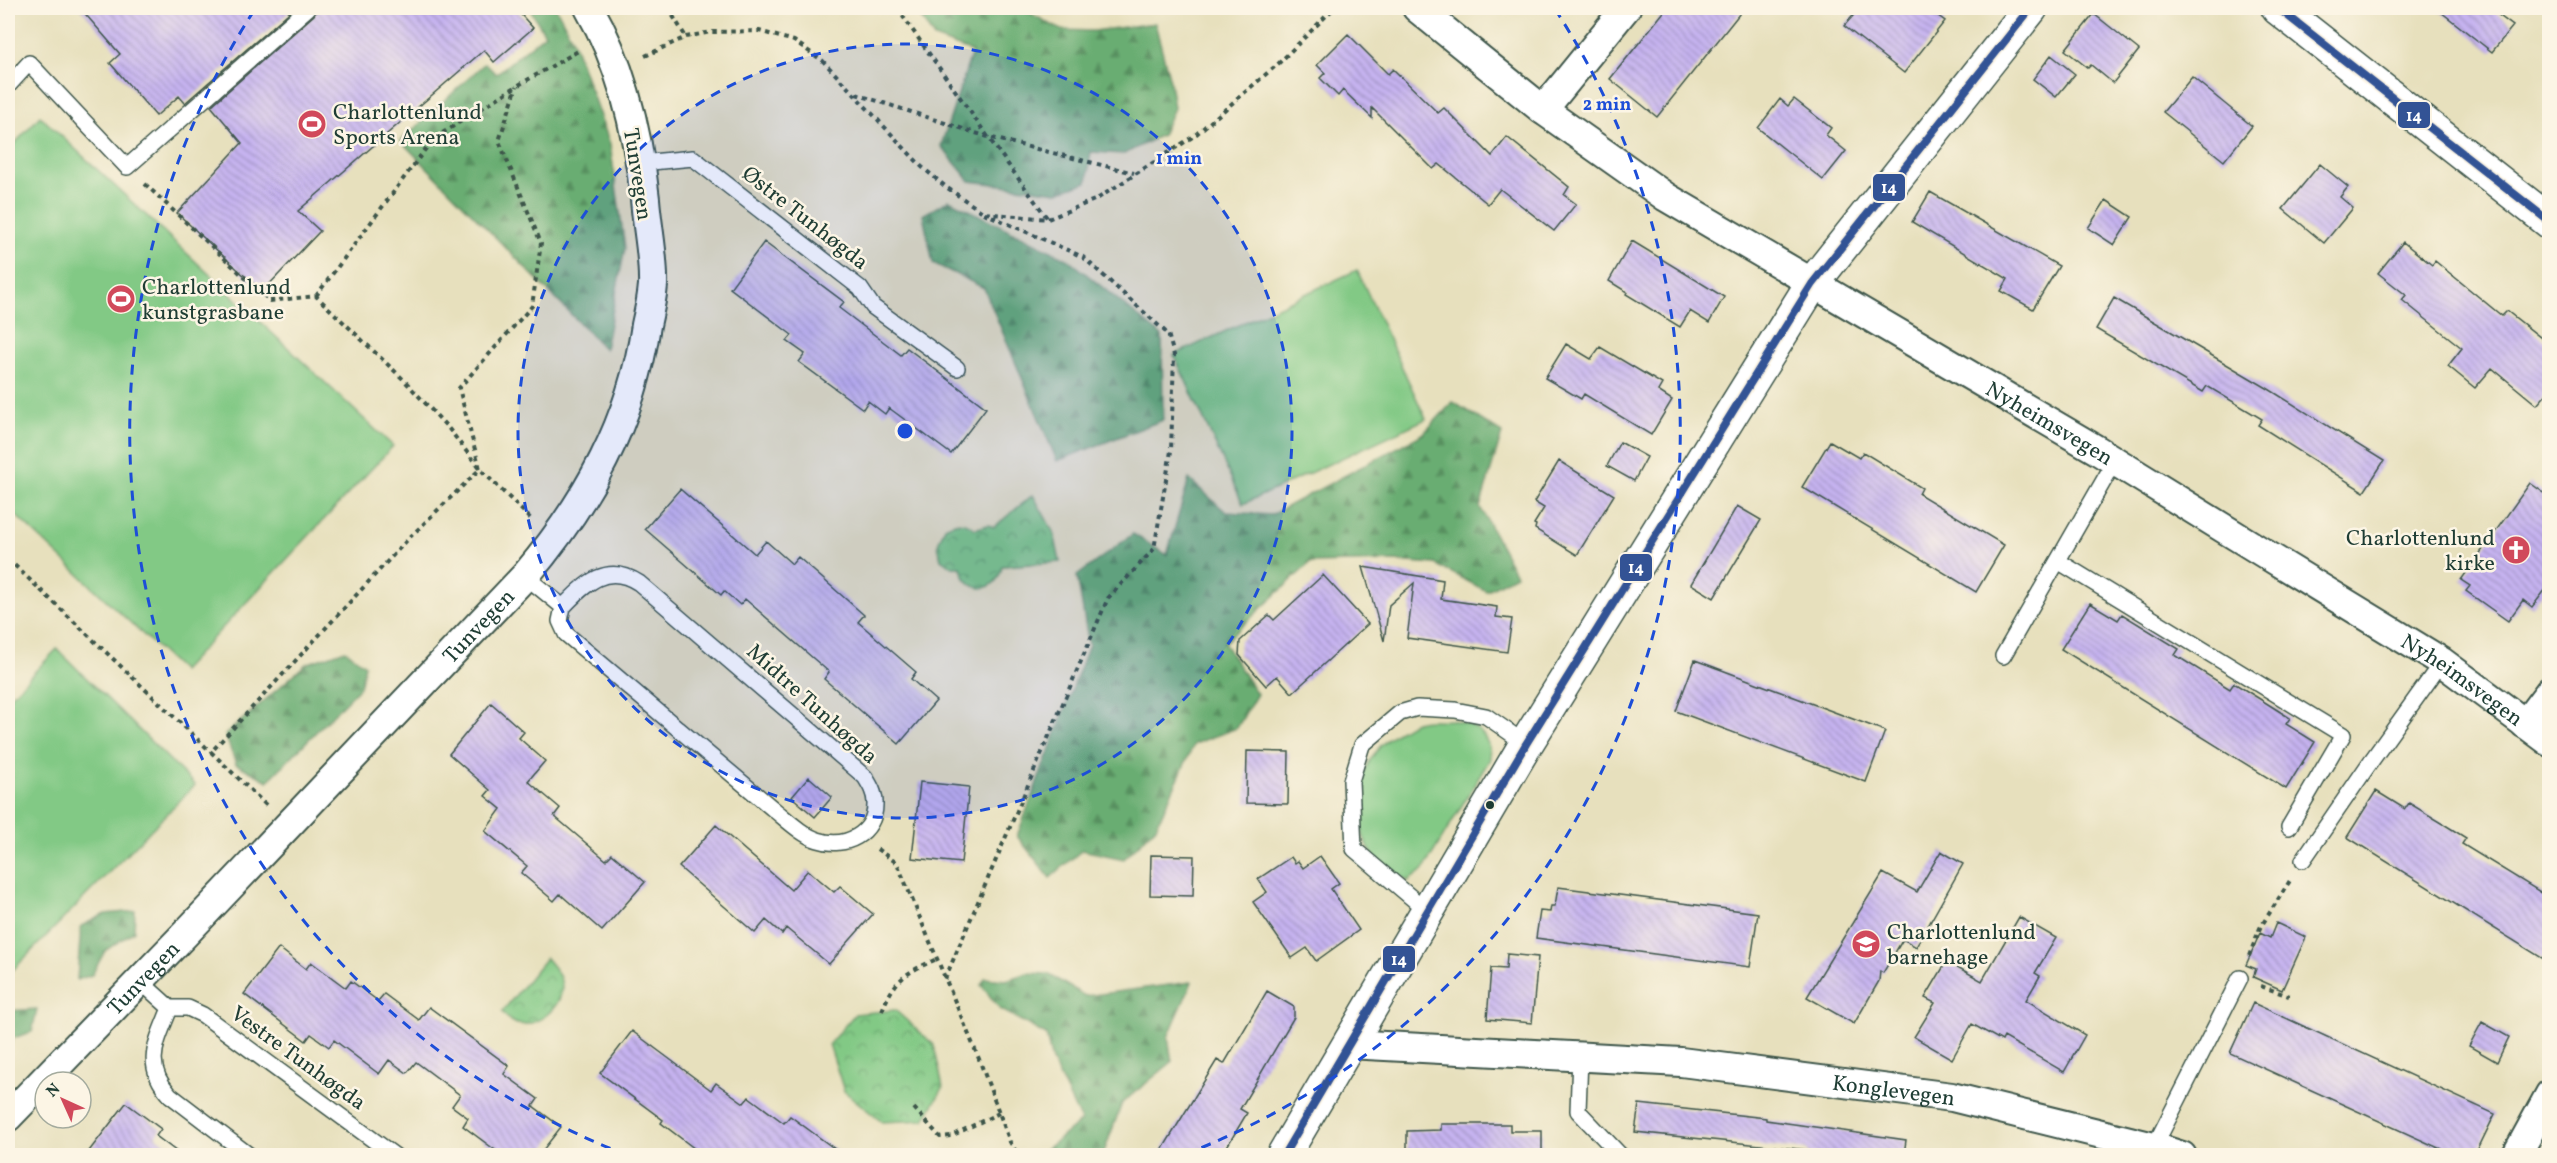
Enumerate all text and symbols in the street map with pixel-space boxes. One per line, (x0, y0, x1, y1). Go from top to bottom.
text: 2 min (1583, 93, 1631, 118)
place label: Charlottenlund Sports Arena (333, 98, 482, 154)
line badge: 14 (2397, 101, 2431, 129)
text: 14 (2406, 106, 2422, 128)
sports icon: Charlottenlund Sports Arena (296, 108, 328, 140)
street label: Tunvegen (614, 126, 659, 223)
text: 1 min (1156, 147, 1202, 172)
street label: Østre Tunhøgda (734, 160, 874, 278)
line badge: 14 (1872, 173, 1906, 202)
text: 14 (1881, 178, 1897, 200)
place label: Charlottenlund kunstgrasbane (142, 273, 291, 329)
sports icon: Charlottenlund kunstgrasbane (105, 283, 137, 315)
street label: Nyheimsvegen (1979, 375, 2119, 474)
centre of rings (895, 421, 915, 441)
place label: Charlottenlund kirke (2346, 524, 2495, 580)
church icon: Charlottenlund kirke (2500, 534, 2532, 566)
line badge: 14 (1619, 553, 1653, 582)
text: 14 (1628, 558, 1644, 580)
street label: Tunvegen (436, 583, 523, 672)
street label: Nyheimsvegen (2394, 627, 2529, 735)
street label: Midtre Tunhøgda (739, 637, 884, 772)
unlabelled marker (1484, 799, 1496, 811)
place label: Charlottenlund barnehage (1887, 918, 2036, 974)
school or university icon: Charlottenlund barnehage (1850, 928, 1882, 960)
street label: Tunvegen (101, 935, 188, 1024)
line badge: 14 (1382, 945, 1416, 973)
text: 14 (1391, 950, 1407, 972)
street label: Vestre Tunhøgda (223, 999, 372, 1119)
street label: Konglevegen (1830, 1069, 1957, 1115)
north arrow (33, 1070, 93, 1130)
text: N (42, 1079, 66, 1103)

